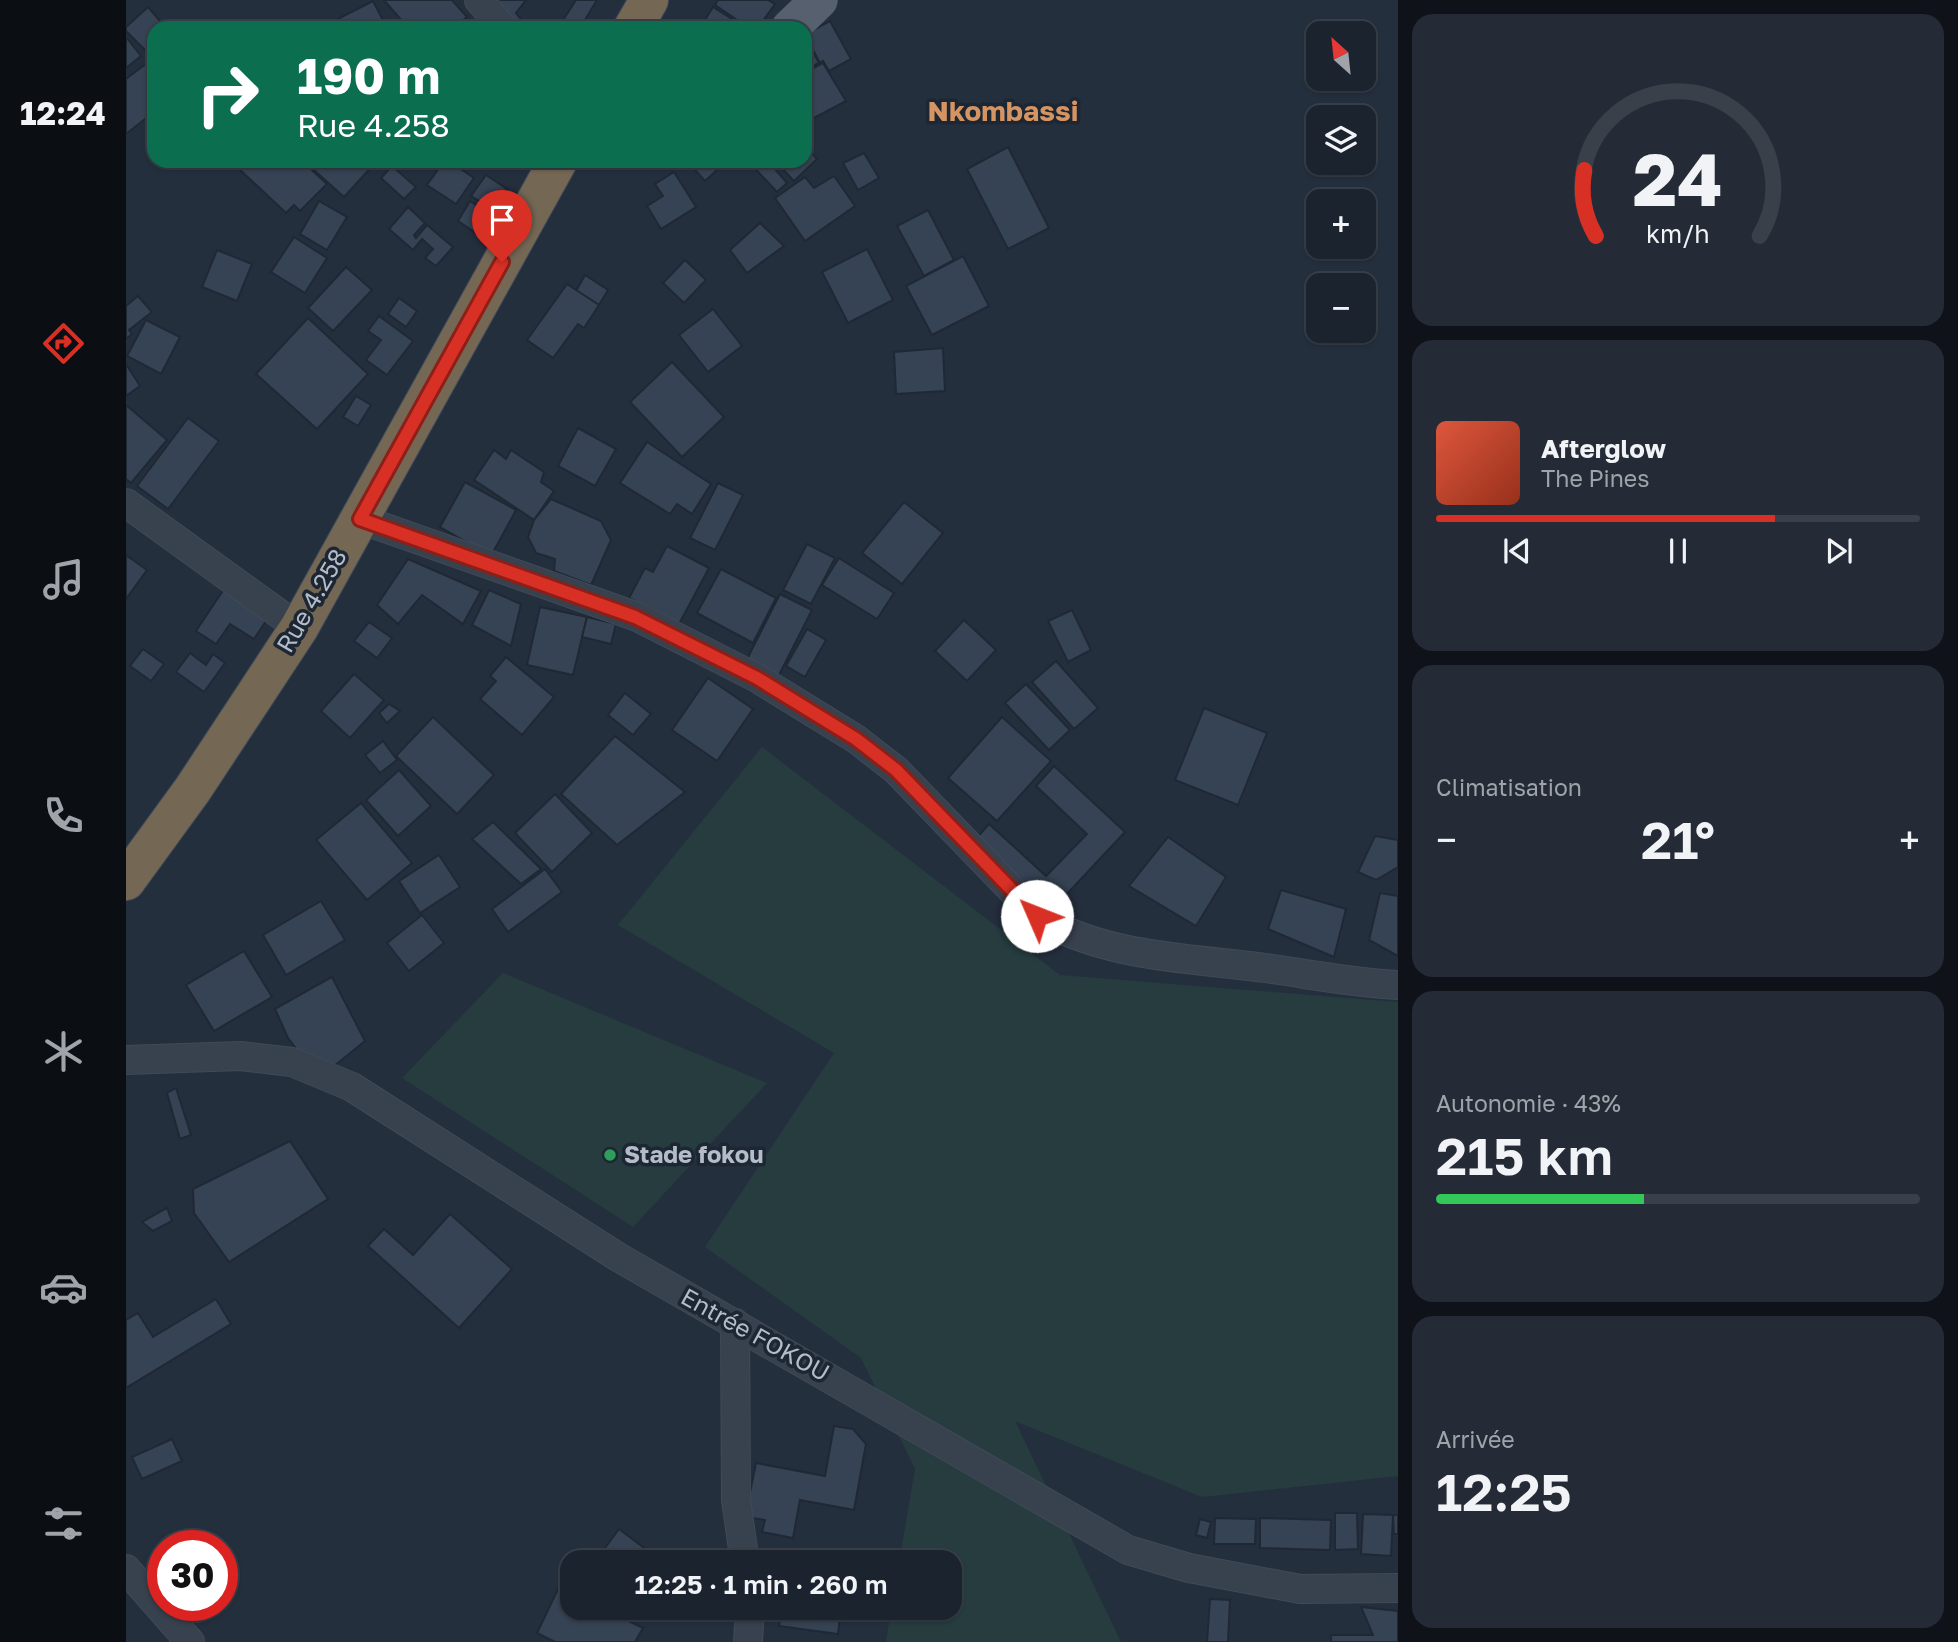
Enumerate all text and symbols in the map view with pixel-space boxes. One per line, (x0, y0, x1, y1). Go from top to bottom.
north arrow (1306, 21, 1376, 91)
map controls (1306, 21, 1376, 343)
text: 190 m (297, 46, 440, 105)
icon: right (182, 49, 273, 140)
text: 12:24 (20, 94, 106, 132)
district label: Nkombassi (928, 94, 1078, 127)
button: layers (1306, 105, 1376, 175)
text: Rue 4.258 (297, 106, 450, 144)
text: 24 (1633, 135, 1723, 222)
button: + (1306, 189, 1376, 259)
pin (472, 190, 532, 262)
icon: arrive (483, 201, 521, 239)
text: km/h (1646, 218, 1710, 249)
button: − (1306, 273, 1376, 343)
icon: directions (39, 319, 88, 368)
text: Afterglow (1541, 433, 1666, 464)
text: The Pines (1541, 464, 1649, 492)
icon: previous (1498, 532, 1536, 570)
icon: pause (1659, 532, 1697, 570)
icon: next (1820, 532, 1858, 570)
street label: Rue 4.258 (269, 543, 352, 657)
icon: music (39, 555, 88, 604)
text: Climatisation (1436, 773, 1582, 801)
icon: phone (39, 791, 88, 840)
text: 21° (1641, 808, 1715, 870)
text: − (1436, 817, 1457, 862)
text: + (1899, 817, 1920, 862)
position arrow (1000, 879, 1074, 953)
icon: climate (39, 1027, 88, 1076)
text: Autonomie · 43% (1436, 1089, 1621, 1117)
text: 215 km (1436, 1124, 1613, 1186)
place label: Stade fokou (624, 1139, 763, 1168)
marker: Stade fokou (602, 1147, 618, 1163)
icon: car (39, 1263, 88, 1312)
street label: Entrée FOKOU (677, 1281, 835, 1386)
text: Arrivée (1436, 1425, 1515, 1453)
text: 12:25 (1436, 1460, 1572, 1522)
icon: filters (39, 1499, 88, 1548)
speed limit sign: 30 (147, 1530, 238, 1621)
text: 12:25 · 1 min · 260 m (635, 1569, 887, 1600)

